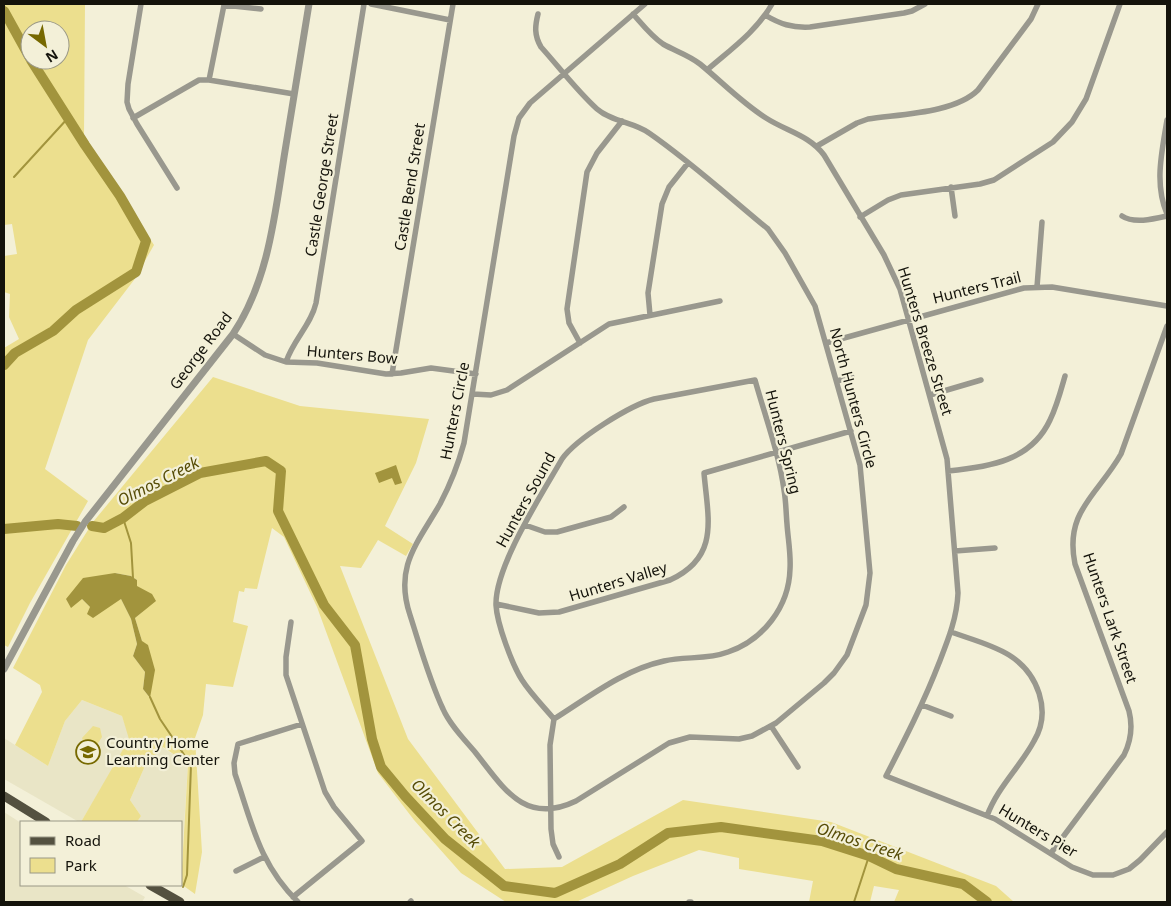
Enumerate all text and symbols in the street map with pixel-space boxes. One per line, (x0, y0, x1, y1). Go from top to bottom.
north arrow (20, 20, 70, 70)
text: N (42, 45, 62, 68)
street label: Castle George Street (300, 111, 342, 258)
street label: Castle Bend Street (389, 121, 429, 252)
street label: Hunters Breeze Street (894, 264, 958, 418)
street label: Hunters Trail (930, 266, 1023, 308)
street label: George Road (164, 308, 236, 393)
street label: North Hunters Circle (826, 325, 882, 470)
street label: Hunters Bow (306, 340, 399, 368)
street label: Hunters Circle (435, 360, 473, 462)
street label: Hunters Spring (761, 388, 807, 496)
street label: Hunters Sound (491, 448, 560, 551)
water label: Olmos Creek (113, 450, 204, 511)
street label: Hunters Lark Street (1079, 550, 1143, 686)
street label: Hunters Valley (566, 557, 669, 605)
place label: Country Home Learning Center (106, 732, 220, 769)
school or university icon: Country Home Learning Center (75, 739, 101, 765)
water label: Olmos Creek (407, 774, 486, 853)
street label: Hunters Pier (995, 799, 1082, 861)
water label: Olmos Creek (814, 817, 907, 866)
legend (20, 821, 182, 886)
text: Road (65, 830, 101, 850)
text: Park (65, 855, 97, 875)

